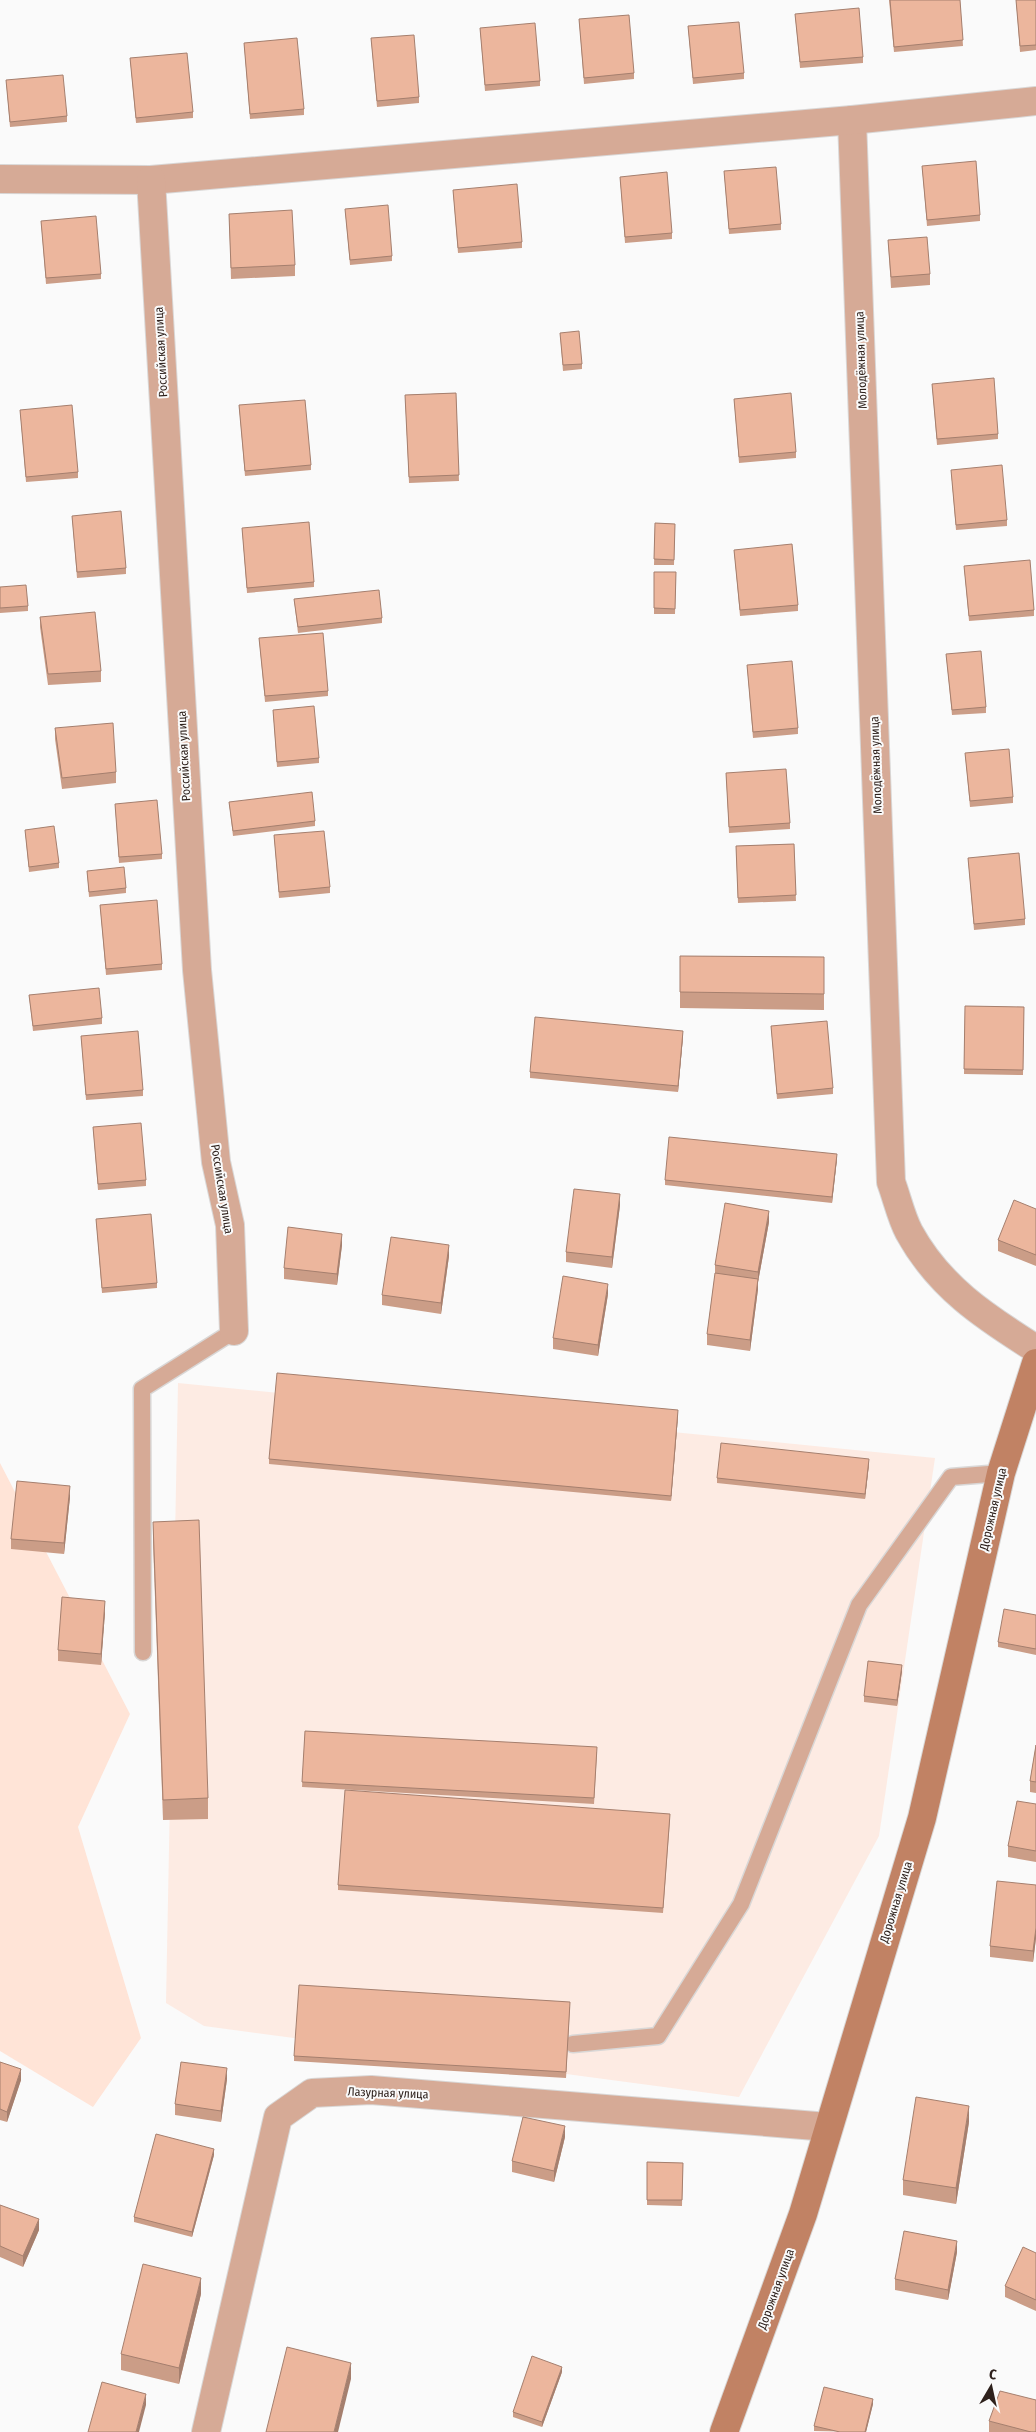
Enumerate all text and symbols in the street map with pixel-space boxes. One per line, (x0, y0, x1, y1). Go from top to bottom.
street label: Российская улица (152, 306, 170, 398)
street label: Молодёжная улица (852, 311, 870, 409)
street label: Российская улица (175, 710, 193, 802)
street label: Молодёжная улица (867, 716, 885, 814)
street label: Российская улица (208, 1143, 236, 1235)
street label: Дорожная улица (976, 1466, 1009, 1553)
street label: Дорожная улица (877, 1860, 915, 1945)
street label: Лазурная улица (347, 2085, 429, 2101)
street label: Дорожная улица (755, 2247, 797, 2332)
north arrow (966, 2362, 1016, 2412)
text: С (988, 2366, 999, 2384)

